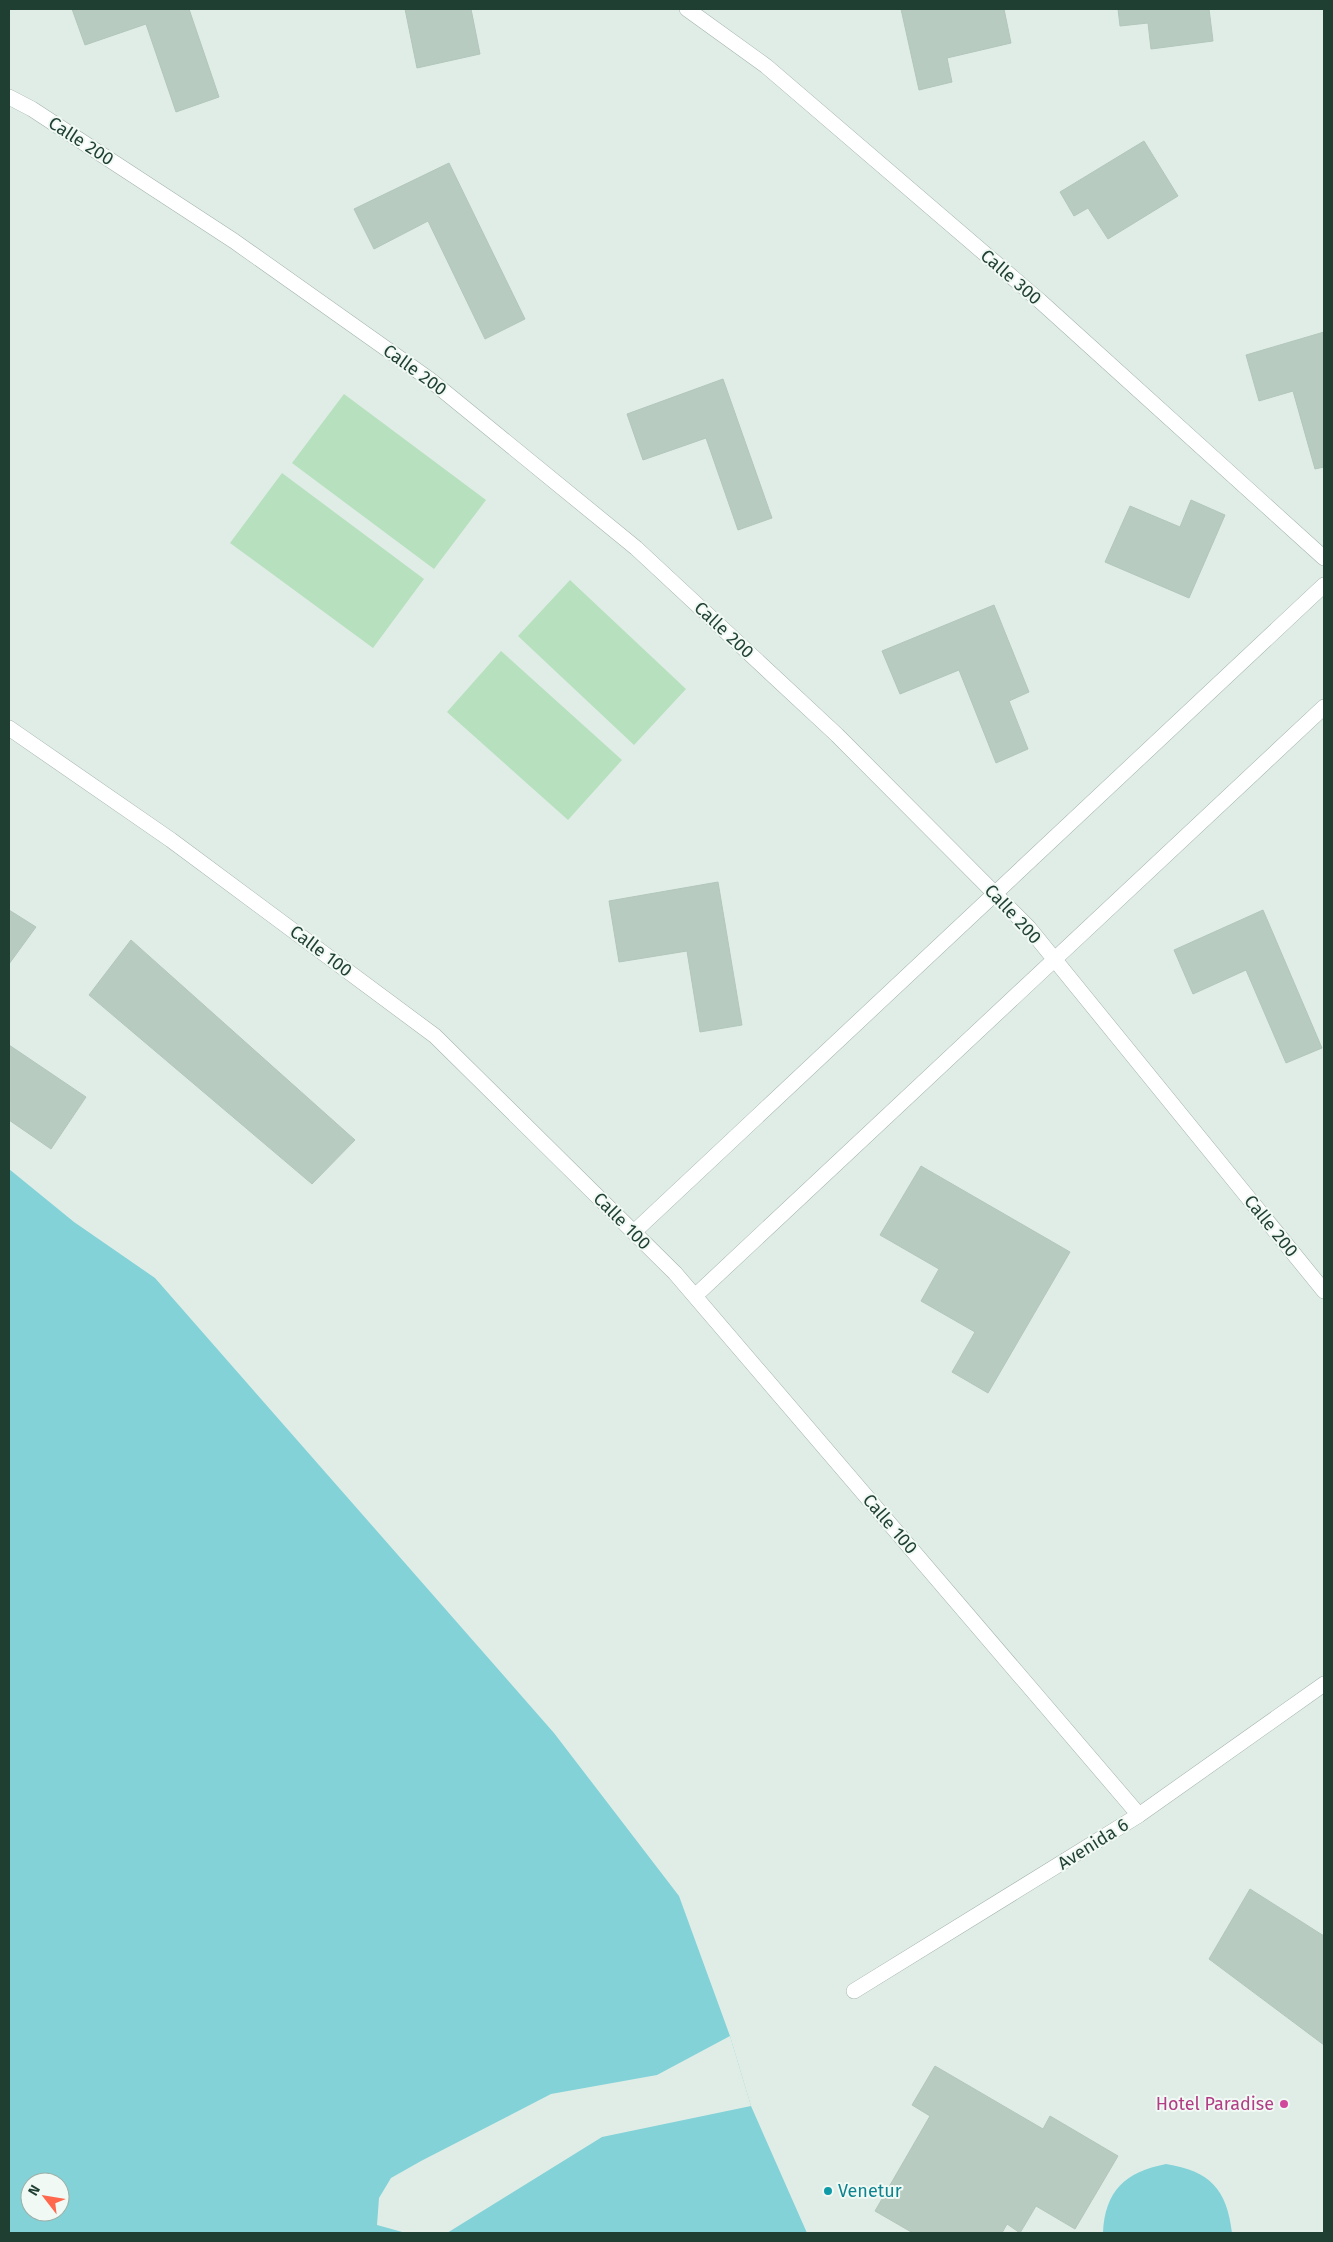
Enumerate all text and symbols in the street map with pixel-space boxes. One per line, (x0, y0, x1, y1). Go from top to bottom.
street label: Calle 200 (44, 112, 118, 170)
street label: Calle 300 (976, 245, 1046, 309)
street label: Calle 200 (379, 339, 451, 401)
street label: Calle 200 (690, 597, 758, 663)
street label: Calle 200 (980, 880, 1046, 948)
street label: Calle 100 (285, 920, 357, 982)
street label: Calle 100 (589, 1188, 655, 1254)
street label: Calle 200 (1239, 1190, 1303, 1262)
street label: Calle 100 (858, 1489, 922, 1559)
street label: Avenida 6 (1053, 1814, 1133, 1874)
place label: Hotel Paradise (1156, 2093, 1274, 2115)
marker: Hotel Paradise (1278, 2098, 1290, 2110)
north arrow (20, 2172, 70, 2222)
place label: Venetur (838, 2180, 902, 2202)
text: N (25, 2182, 44, 2199)
marker: Venetur (822, 2185, 834, 2197)

